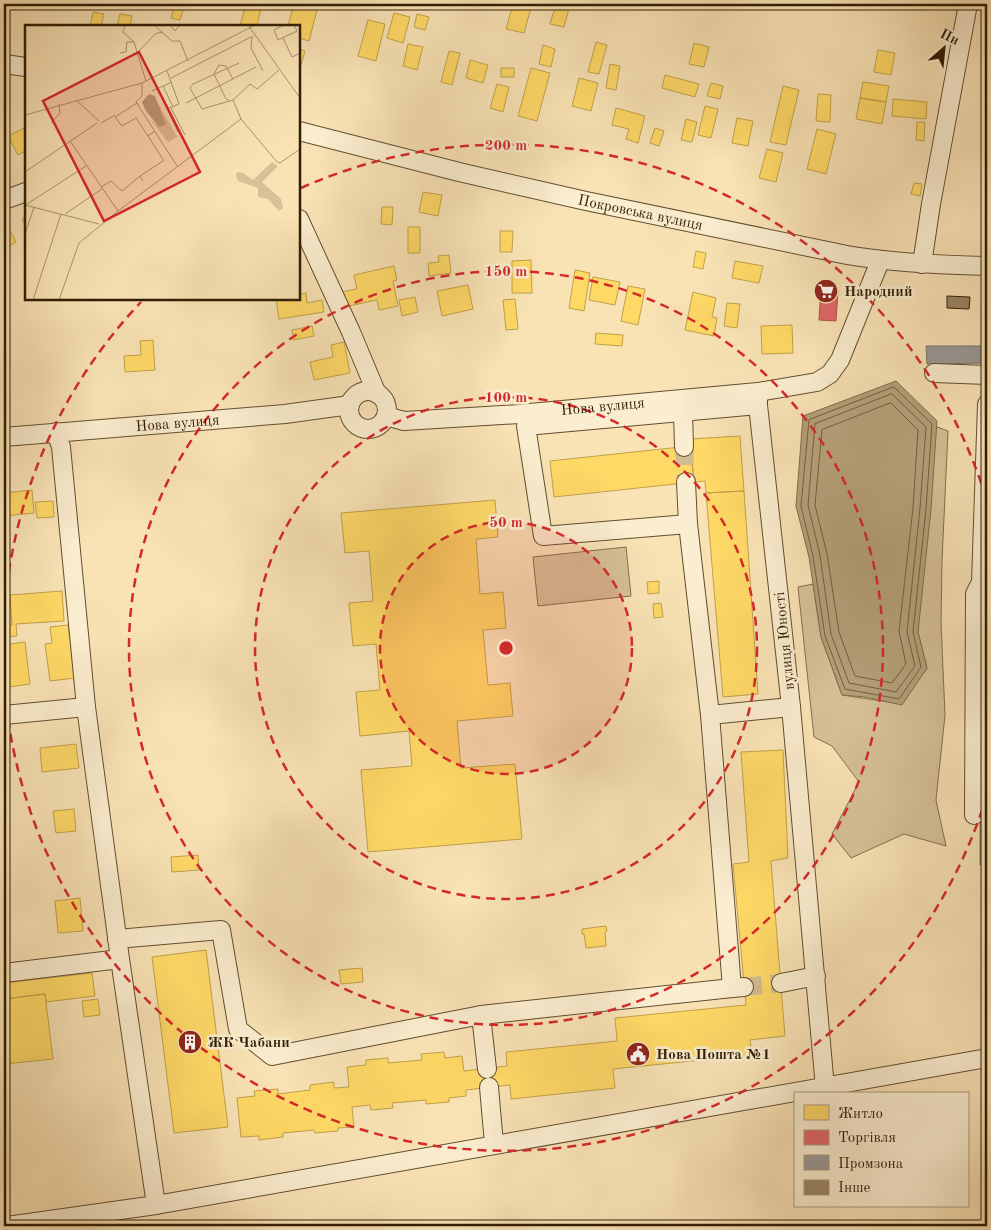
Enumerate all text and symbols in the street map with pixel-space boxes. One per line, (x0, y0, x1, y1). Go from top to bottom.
north arrow (918, 22, 968, 72)
inset map (25, 25, 300, 300)
text: Пн (938, 27, 961, 48)
text: 200 m (485, 139, 527, 154)
street label: Покровська вулиця (576, 193, 704, 234)
text: 150 m (485, 265, 527, 280)
supermarket icon: Народний (813, 278, 839, 304)
place label: Народний (844, 285, 913, 300)
text: 100 m (485, 391, 527, 406)
street label: Нова вулиця (560, 396, 646, 419)
street label: Нова вулиця (135, 413, 220, 435)
text: 50 m (489, 516, 523, 531)
street label: вулиця Юності (773, 591, 798, 691)
centre of rings (497, 639, 515, 657)
building icon: ЖК Чабани (177, 1029, 203, 1055)
place label: ЖК Чабани (208, 1036, 290, 1051)
public building icon: Нова Пошта №1 (625, 1041, 651, 1067)
place label: Нова Пошта №1 (656, 1048, 771, 1063)
legend (794, 1092, 968, 1208)
text: Житло (838, 1107, 883, 1122)
text: Торгівля (838, 1131, 896, 1146)
text: Промзона (838, 1157, 904, 1172)
text: Інше (838, 1181, 871, 1196)

